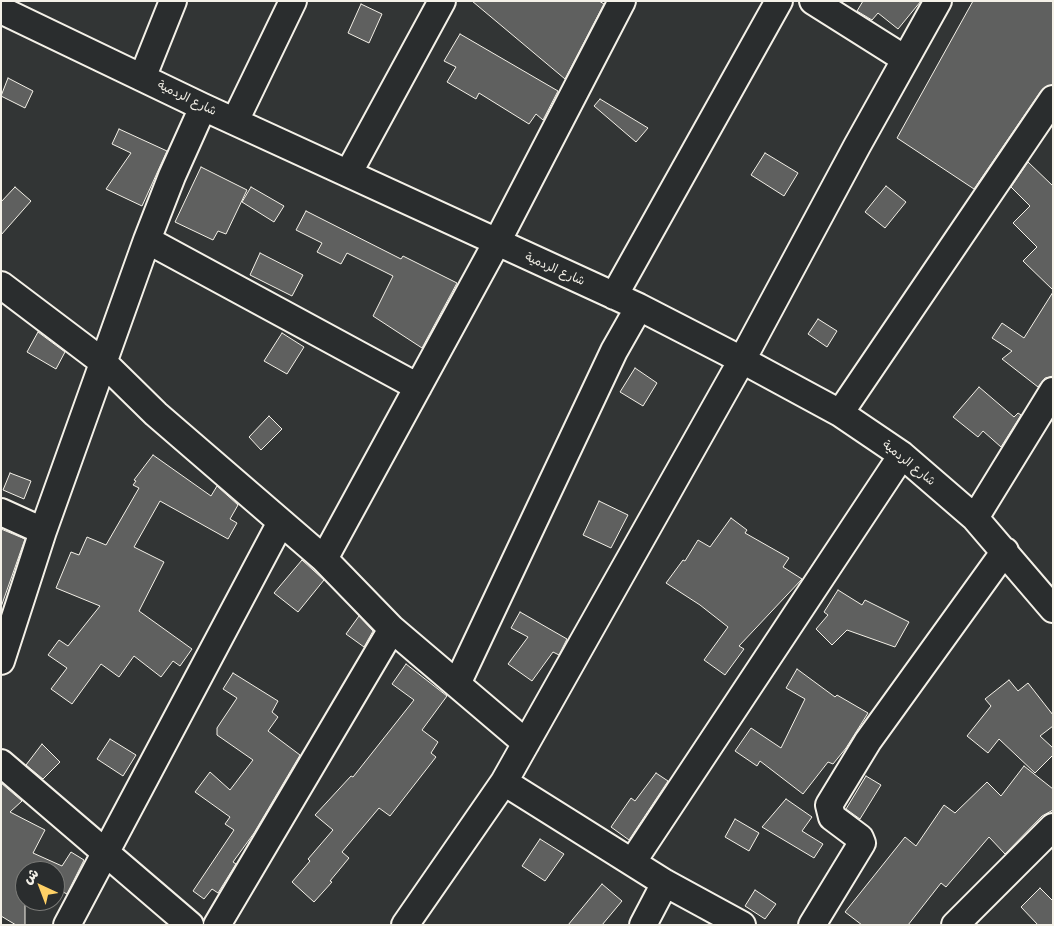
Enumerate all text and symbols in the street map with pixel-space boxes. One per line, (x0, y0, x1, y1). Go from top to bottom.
street label: شارع الردمية (155, 78, 219, 118)
street label: شارع الردمية (523, 249, 587, 289)
street label: شارع الردمية (880, 437, 938, 489)
north arrow (15, 861, 65, 911)
text: ش (18, 863, 42, 888)

